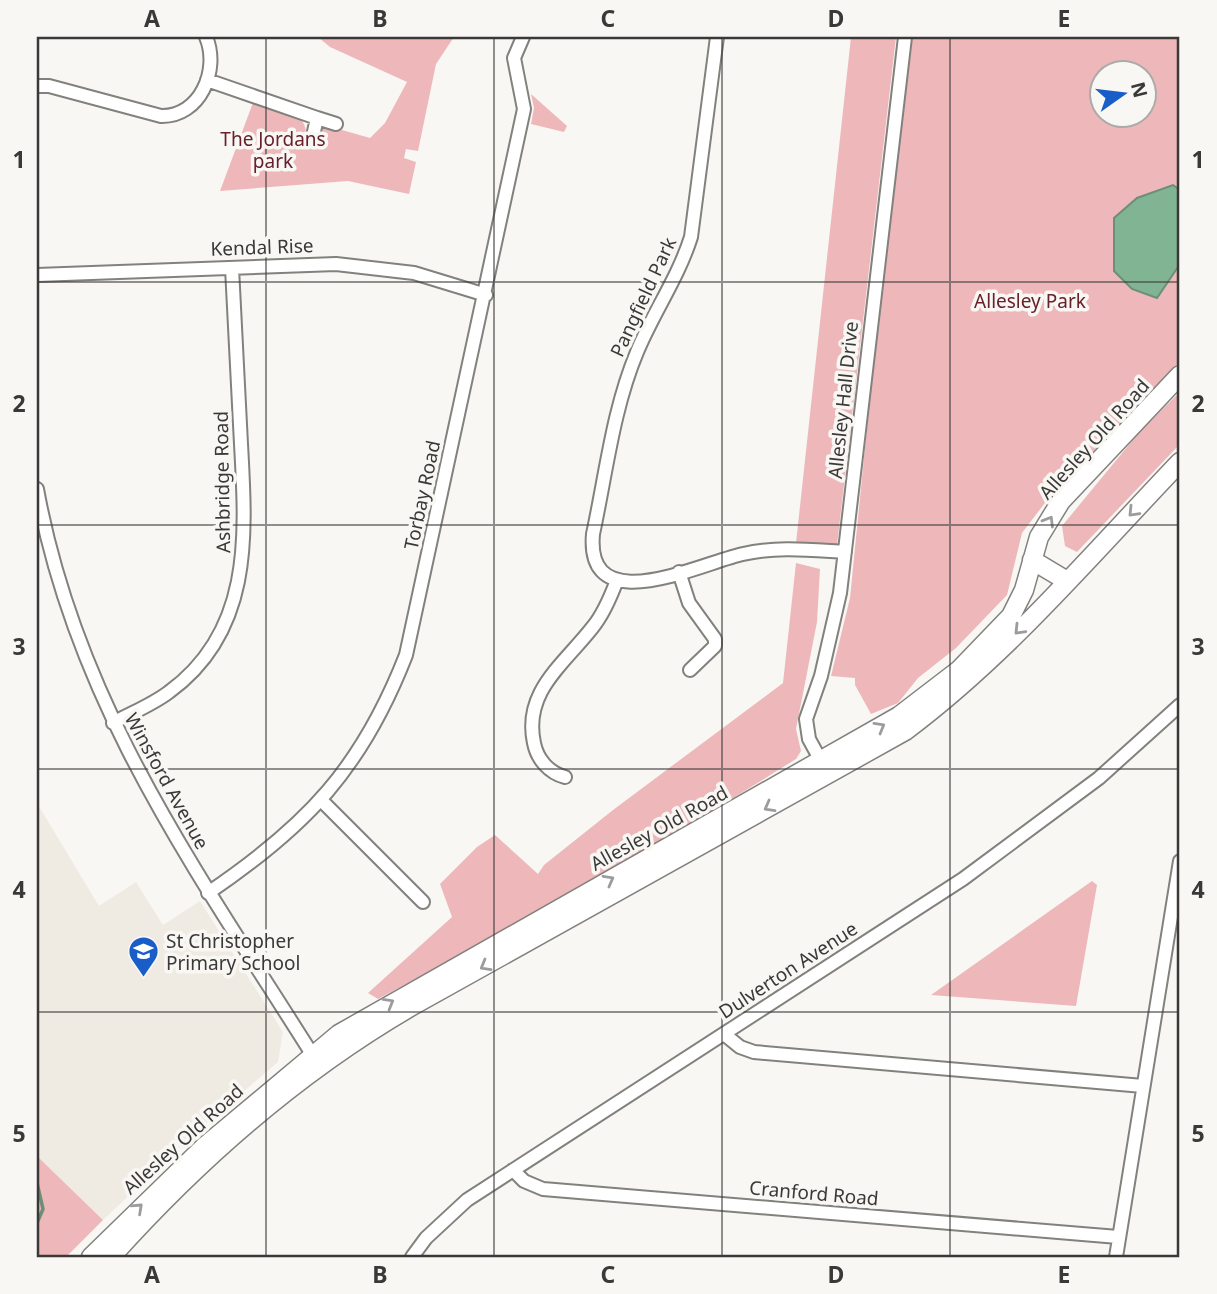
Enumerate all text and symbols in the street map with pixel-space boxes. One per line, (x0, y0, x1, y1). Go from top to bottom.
text: A (144, 2, 160, 34)
text: B (372, 2, 388, 34)
text: C (601, 2, 616, 34)
text: D (828, 2, 844, 34)
text: E (1058, 2, 1070, 34)
north arrow (1088, 60, 1158, 130)
text: N (1125, 79, 1154, 101)
park label: The Jordans park (220, 126, 326, 174)
text: 1 (12, 143, 26, 175)
text: 1 (1191, 143, 1205, 175)
street label: Kendal Rise (210, 232, 314, 262)
street label: Pangfield Park (604, 233, 682, 361)
park label: Allesley Park (974, 288, 1086, 314)
street label: Allesley Hall Drive (822, 320, 864, 480)
street label: Allesley Old Road (1033, 373, 1155, 505)
text: 2 (12, 387, 26, 419)
text: 2 (1191, 387, 1205, 419)
street label: Ashbridge Road (208, 411, 236, 553)
street label: Torbay Road (398, 438, 446, 552)
one-way arrow (1129, 504, 1142, 517)
one-way arrow (1041, 515, 1054, 528)
one-way arrow (1015, 622, 1028, 635)
text: 3 (12, 630, 26, 662)
text: 3 (1191, 630, 1205, 662)
street label: Winsford Avenue (119, 708, 215, 854)
one-way arrow (873, 722, 885, 735)
street label: Allesley Old Road (586, 779, 732, 877)
one-way arrow (763, 799, 776, 812)
text: 4 (12, 873, 26, 905)
text: 4 (1191, 873, 1205, 905)
one-way arrow (602, 875, 615, 888)
street label: Dulverton Avenue (714, 915, 862, 1025)
place label: St Christopher Primary School (166, 928, 300, 976)
school or university icon: St Christopher Primary School (126, 935, 160, 979)
one-way arrow (480, 958, 492, 971)
one-way arrow (382, 998, 395, 1011)
street label: Allesley Old Road (117, 1078, 249, 1200)
text: 5 (12, 1117, 26, 1149)
text: 5 (1191, 1117, 1205, 1149)
street label: Cranford Road (748, 1174, 880, 1212)
one-way arrow (130, 1204, 143, 1217)
text: A (144, 1258, 160, 1290)
text: B (372, 1258, 388, 1290)
text: C (601, 1258, 616, 1290)
text: D (828, 1258, 844, 1290)
text: E (1058, 1258, 1070, 1290)

